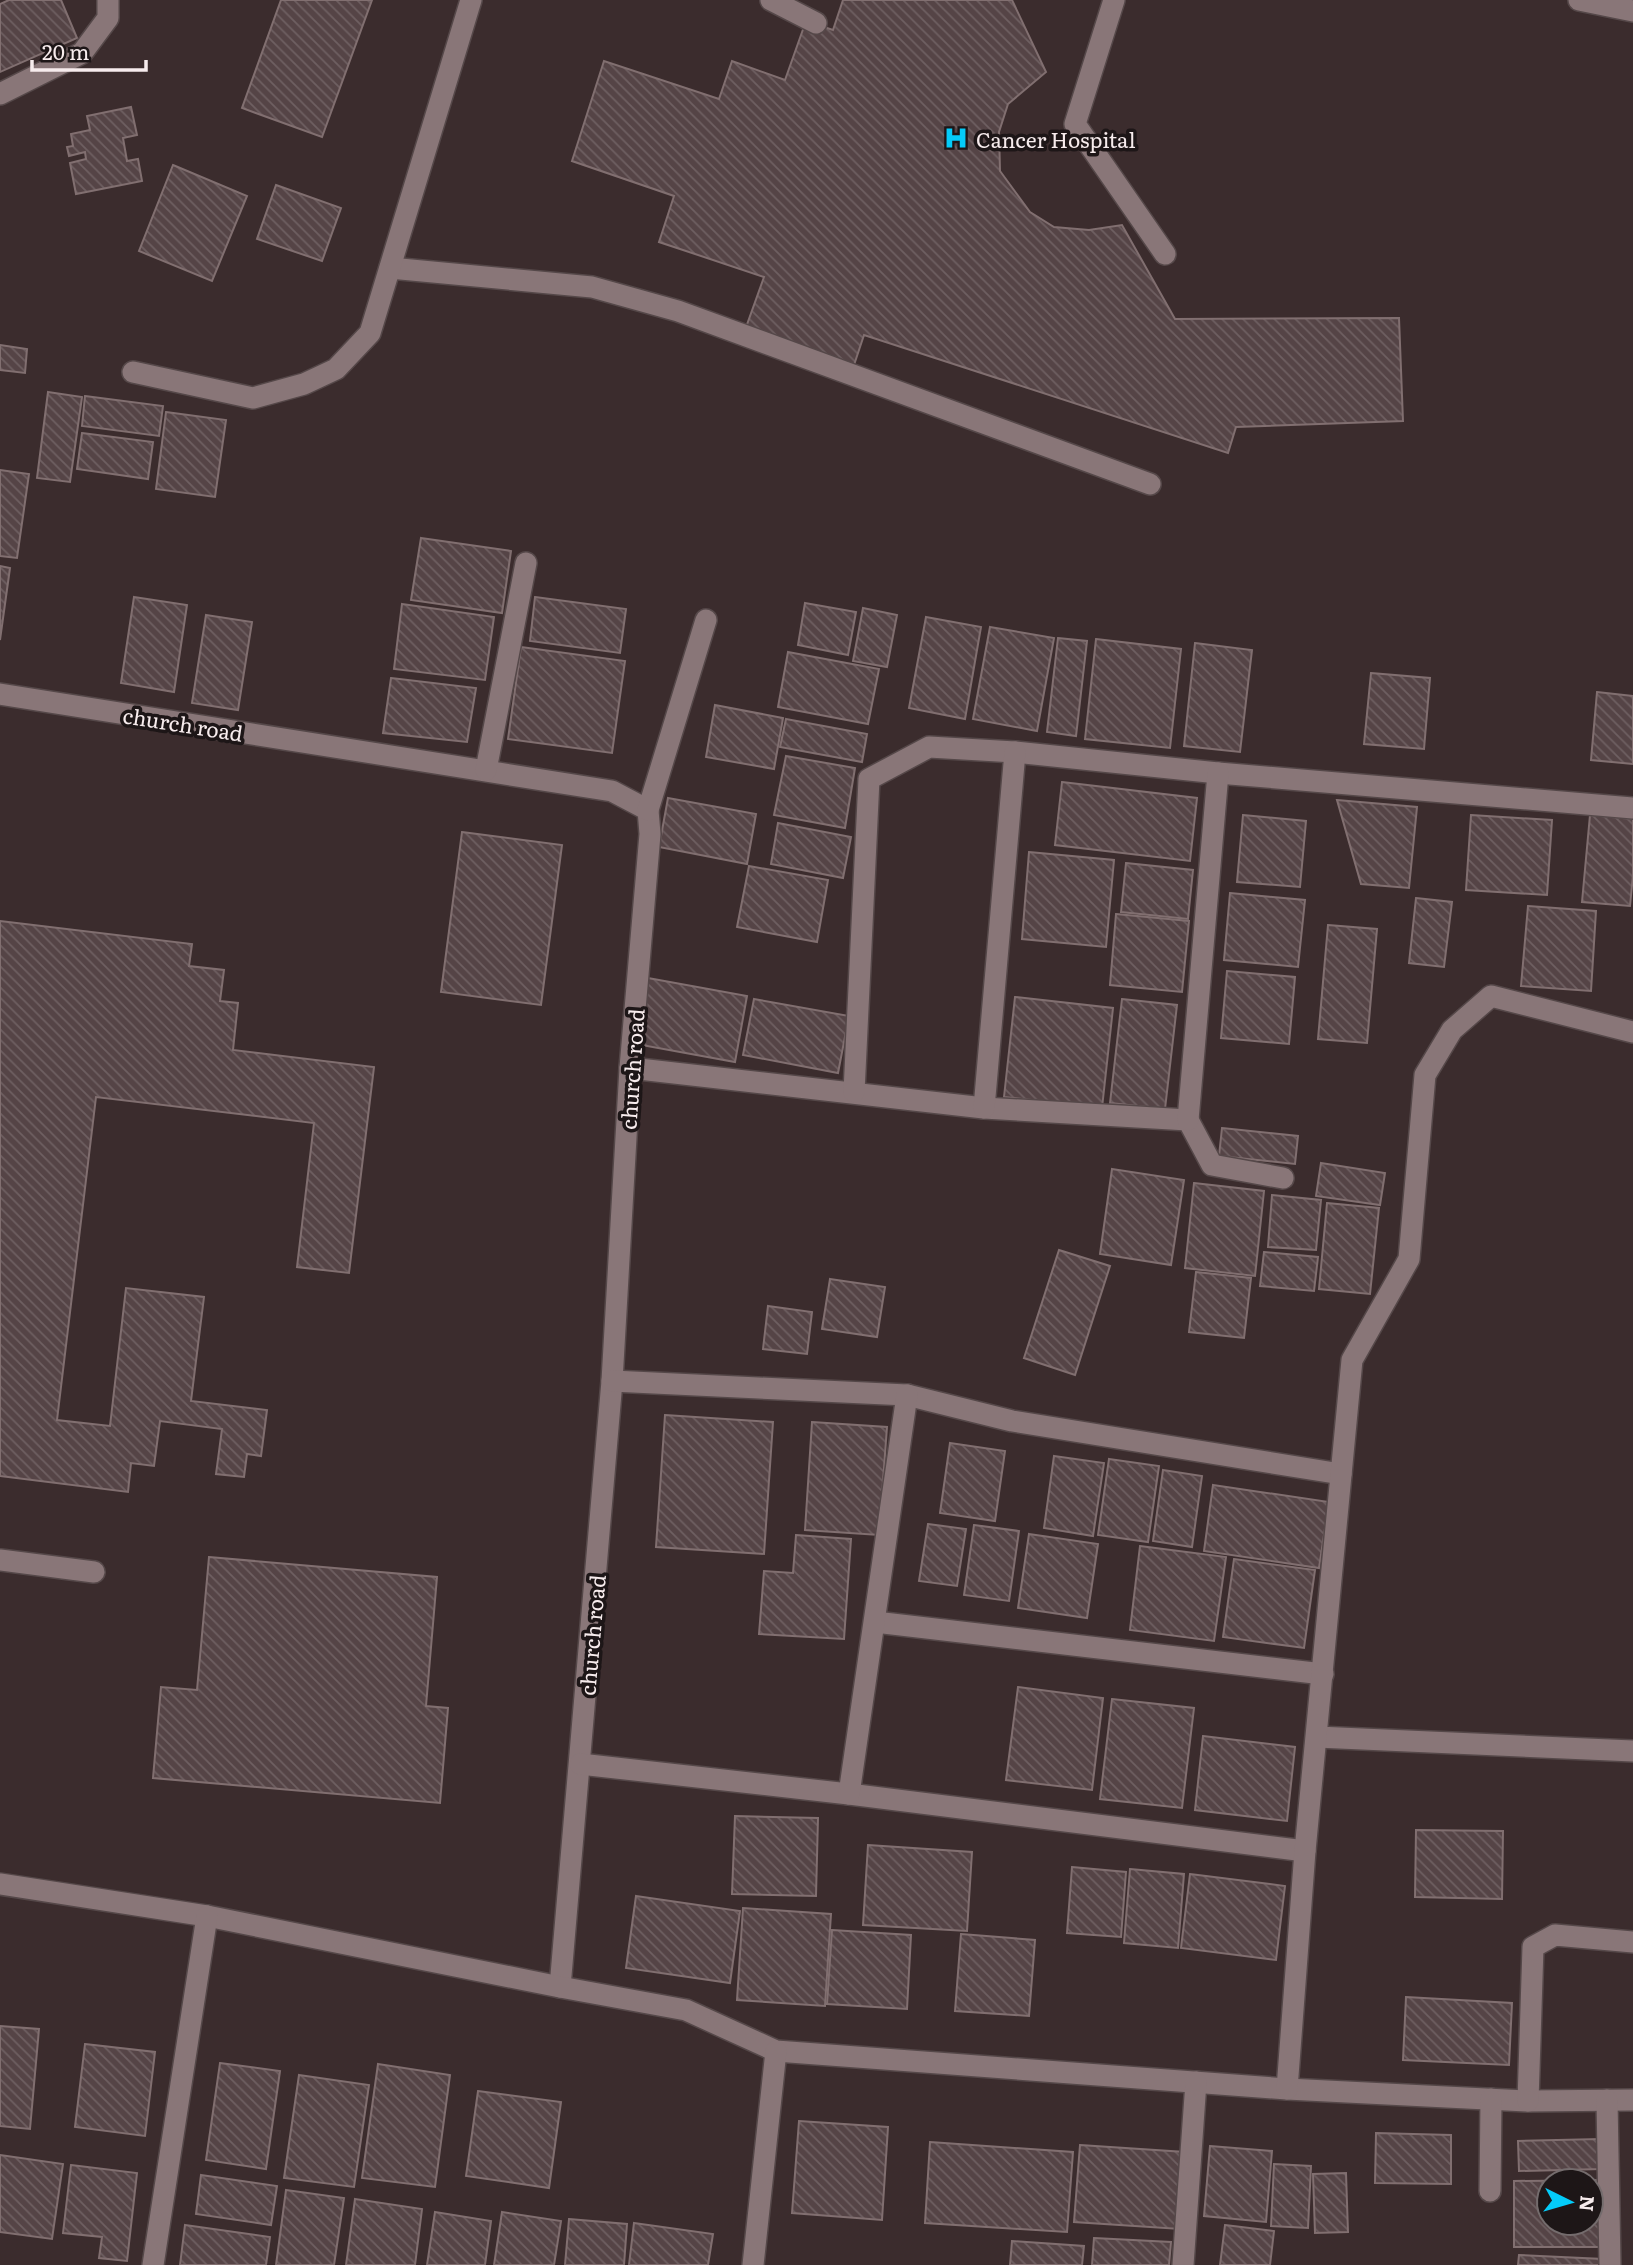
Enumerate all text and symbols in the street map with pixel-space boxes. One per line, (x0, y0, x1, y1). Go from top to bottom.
scale bar (32, 28, 145, 72)
text: 20 m (42, 35, 89, 66)
place label: Cancer Hospital (976, 123, 1135, 154)
hospital icon: Cancer Hospital (942, 124, 970, 152)
street label: church road (121, 698, 245, 748)
street label: church road (611, 1007, 651, 1131)
street label: church road (570, 1573, 612, 1697)
north arrow (1535, 2167, 1605, 2237)
text: N (1573, 2194, 1603, 2213)

